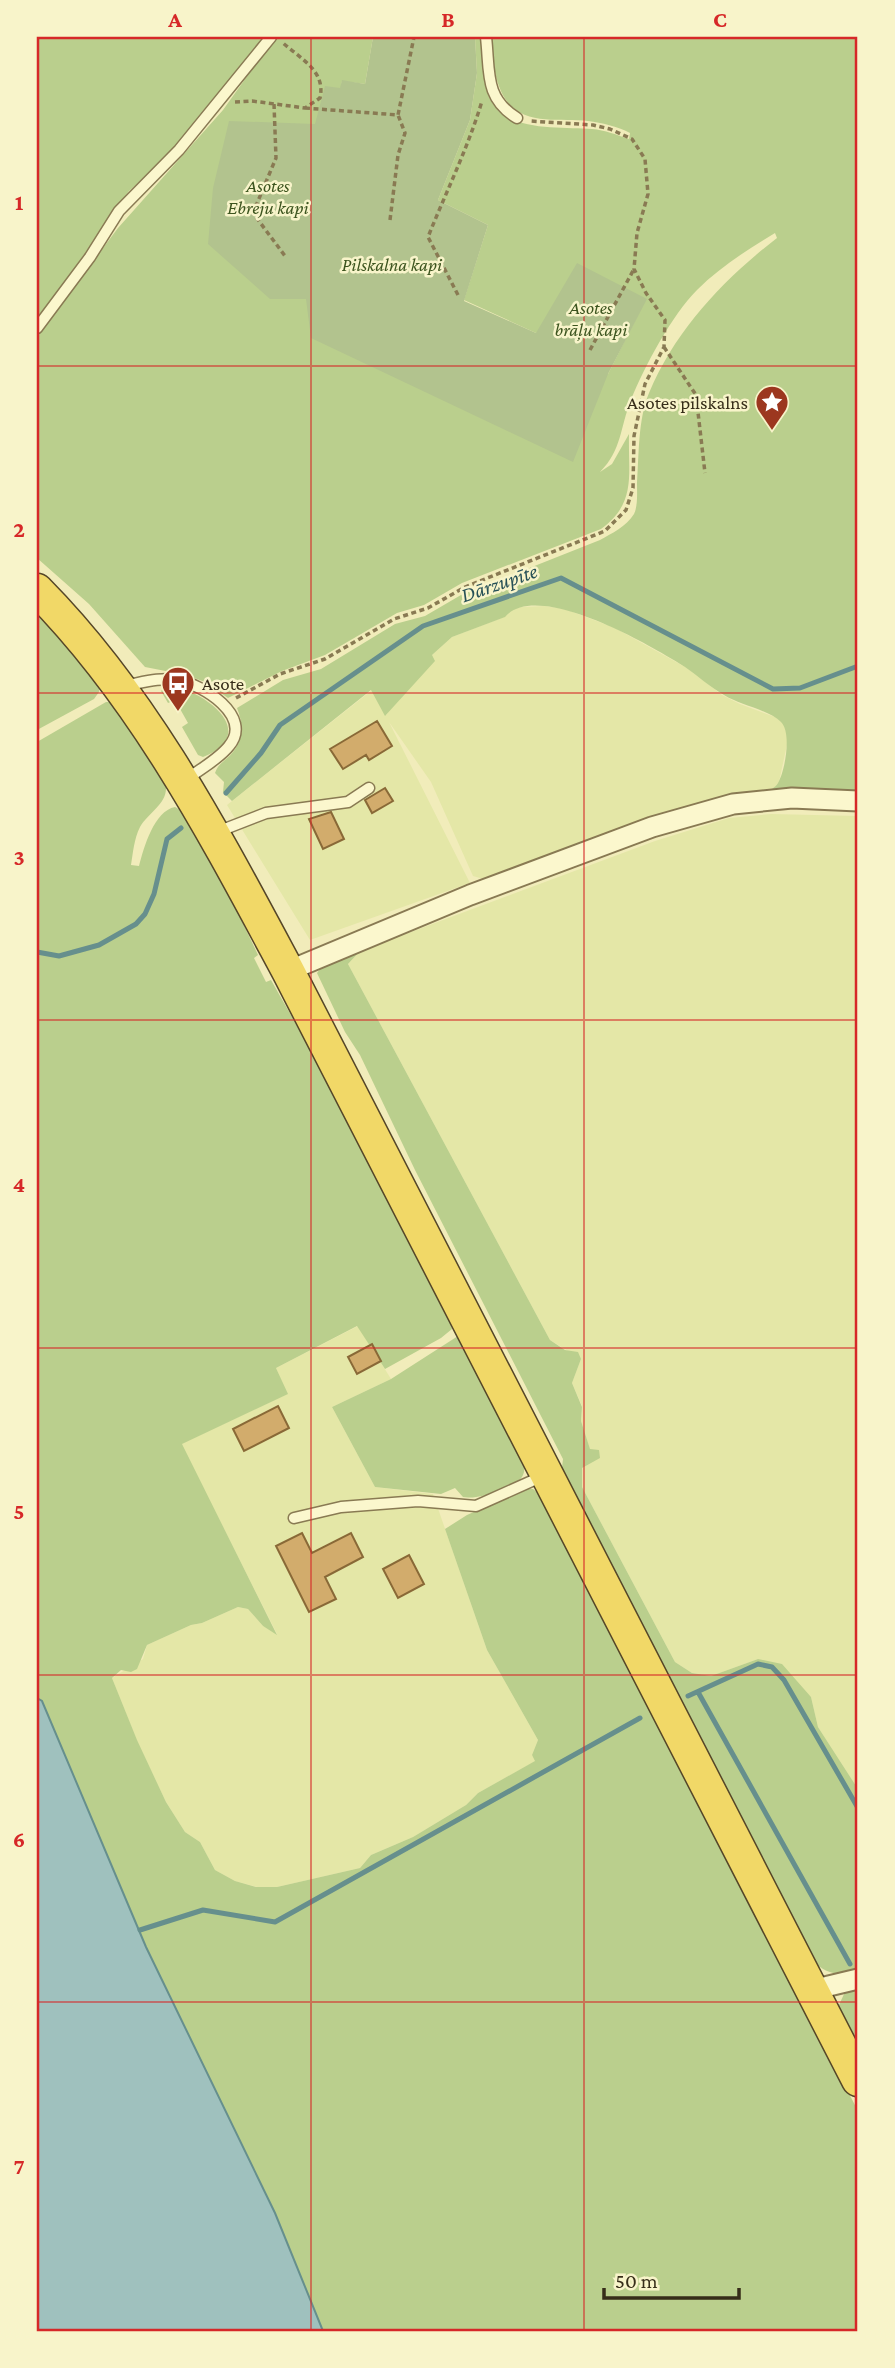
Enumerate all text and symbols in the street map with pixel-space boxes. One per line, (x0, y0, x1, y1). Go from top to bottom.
text: A (167, 6, 182, 32)
text: B (441, 6, 455, 32)
text: C (713, 6, 727, 32)
park label: Asotes Ebreju kapi (227, 175, 309, 219)
text: 1 (15, 189, 24, 215)
park label: Pilskalna kapi (342, 254, 443, 275)
park label: Asotes brāļu kapi (555, 297, 628, 342)
place icon: Asotes pilskalns (753, 383, 791, 432)
place label: Asotes pilskalns (627, 392, 748, 413)
text: 2 (13, 516, 25, 542)
water label: Dārzupīte (458, 559, 541, 607)
bus stop icon: Asote (159, 664, 197, 713)
place label: Asote (202, 673, 244, 694)
text: 3 (13, 844, 25, 870)
text: 4 (13, 1171, 25, 1197)
text: 5 (13, 1498, 25, 1524)
text: 6 (13, 1826, 25, 1852)
text: 7 (13, 2153, 25, 2179)
scale bar (604, 2256, 739, 2300)
text: 50 m (615, 2269, 658, 2293)

